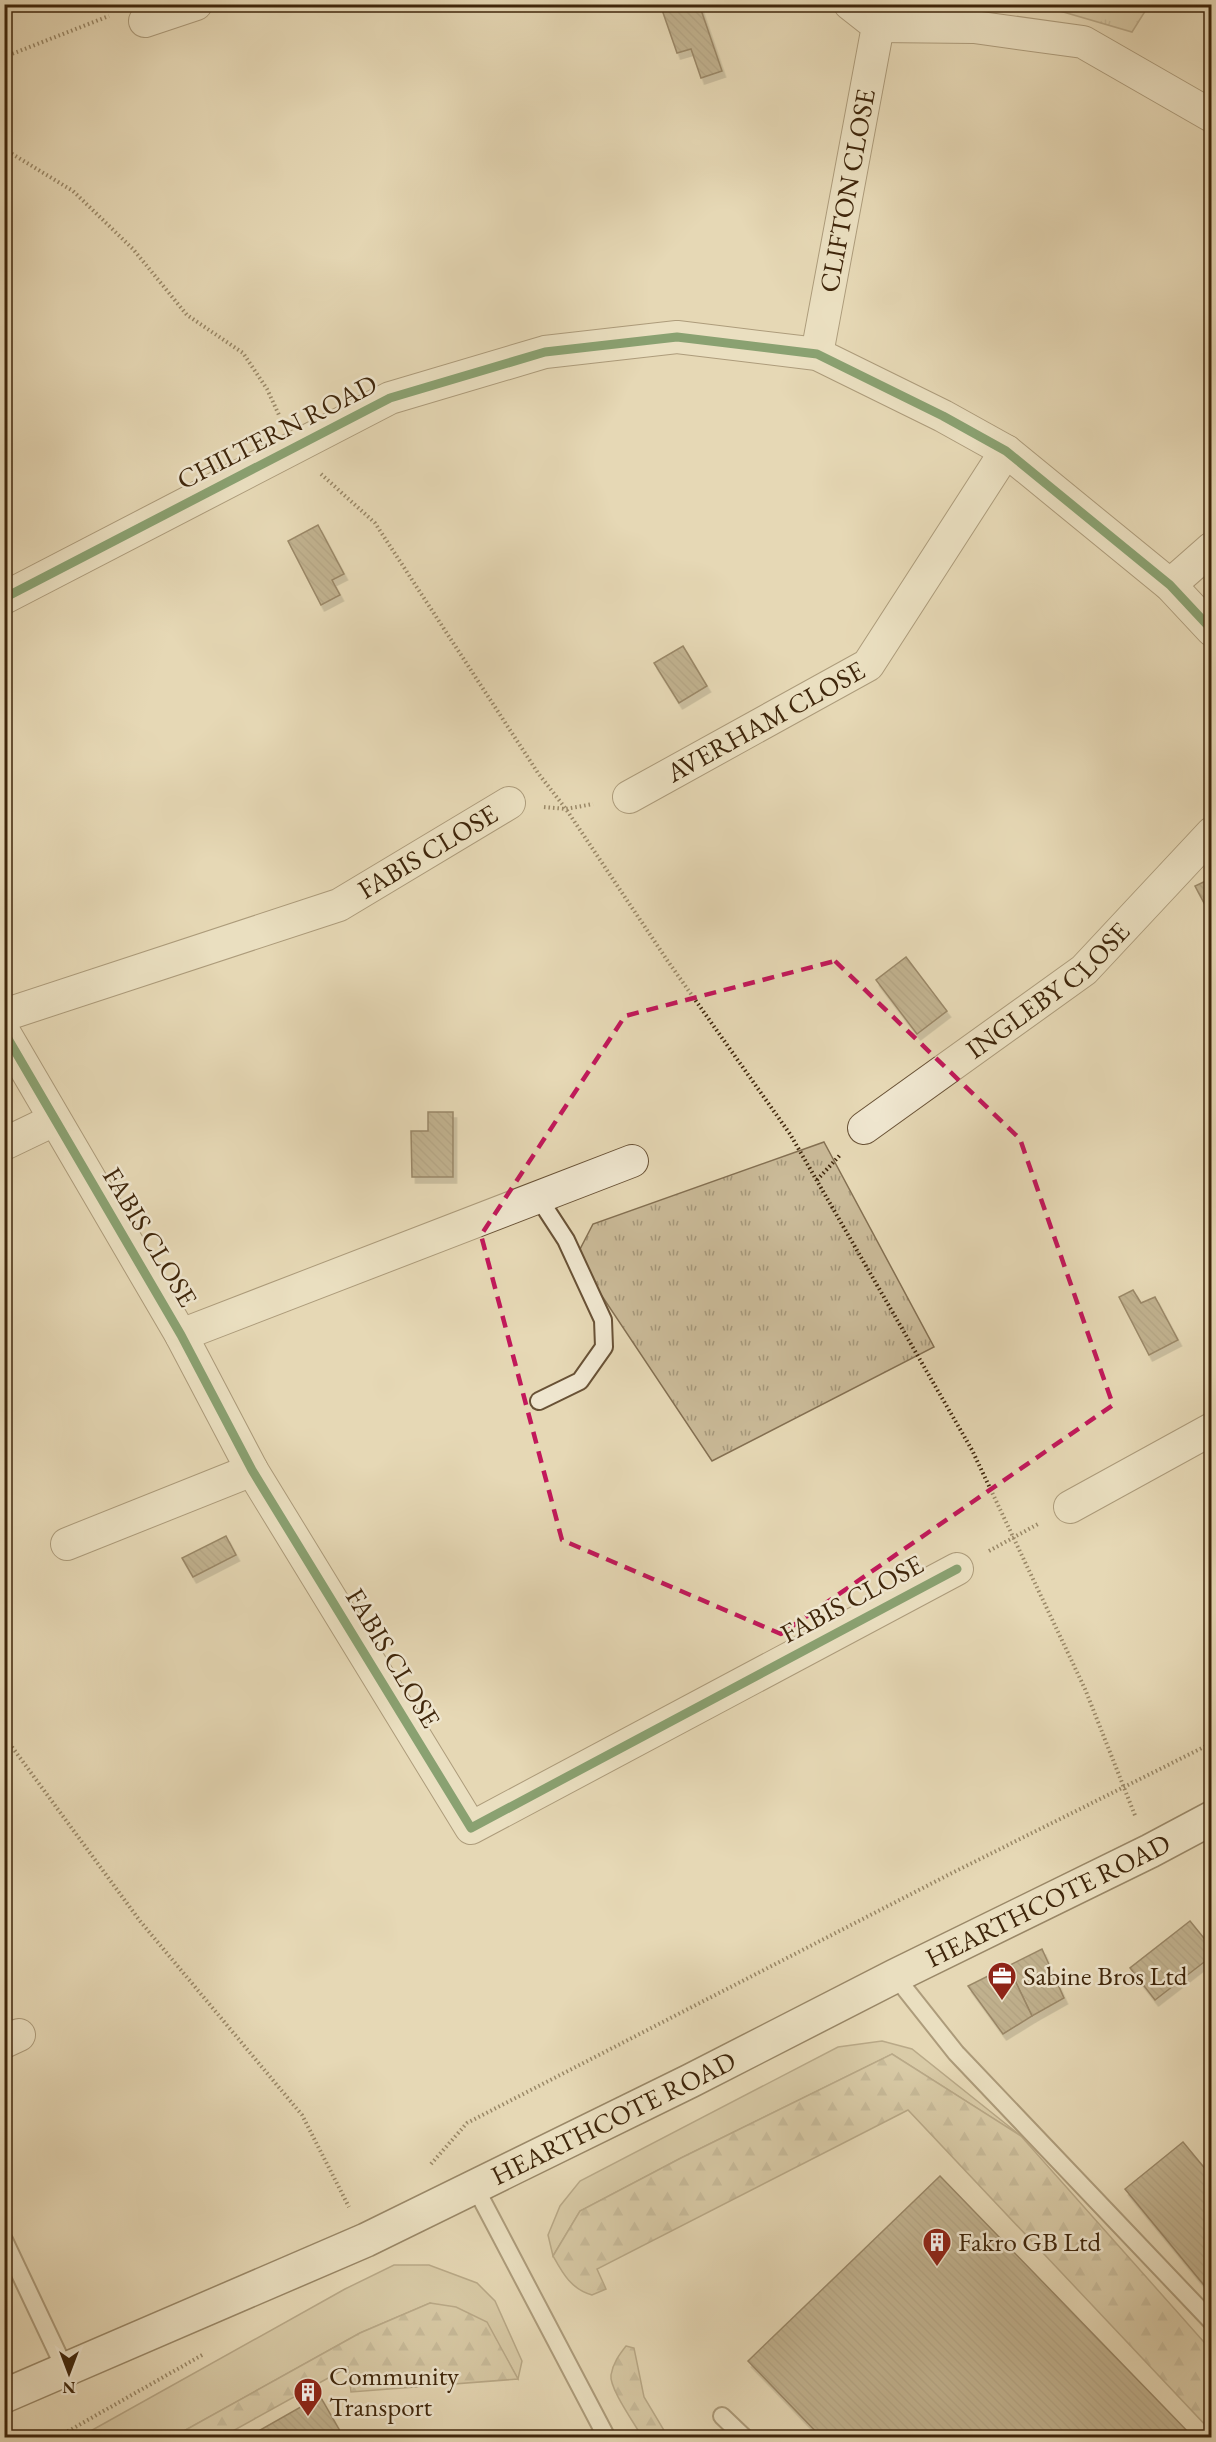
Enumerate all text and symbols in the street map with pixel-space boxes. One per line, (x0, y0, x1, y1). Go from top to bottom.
street label: CLIFTON CLOSE (811, 86, 883, 295)
street label: CHILTERN ROAD (171, 366, 383, 497)
street label: AVERHAM CLOSE (659, 652, 871, 790)
street label: FABIS CLOSE (351, 796, 504, 907)
street label: INGLEBY CLOSE (959, 914, 1137, 1066)
street label: FABIS CLOSE (95, 1161, 206, 1313)
street label: FABIS CLOSE (774, 1546, 929, 1651)
street label: FABIS CLOSE (338, 1582, 449, 1734)
street label: HEARTHCOTE ROAD (920, 1825, 1176, 1975)
place label: Sabine Bros Ltd (1023, 1958, 1188, 1993)
office icon: Sabine Bros Ltd (986, 1960, 1018, 2002)
street label: HEARTHCOTE ROAD (485, 2043, 741, 2193)
place label: Fakro GB Ltd (958, 2224, 1101, 2259)
building icon: Fakro GB Ltd (921, 2226, 953, 2268)
north arrow (39, 2343, 99, 2403)
place label: Community Transport (329, 2358, 459, 2424)
building icon: Community Transport (292, 2376, 324, 2418)
text: N (62, 2377, 75, 2398)

